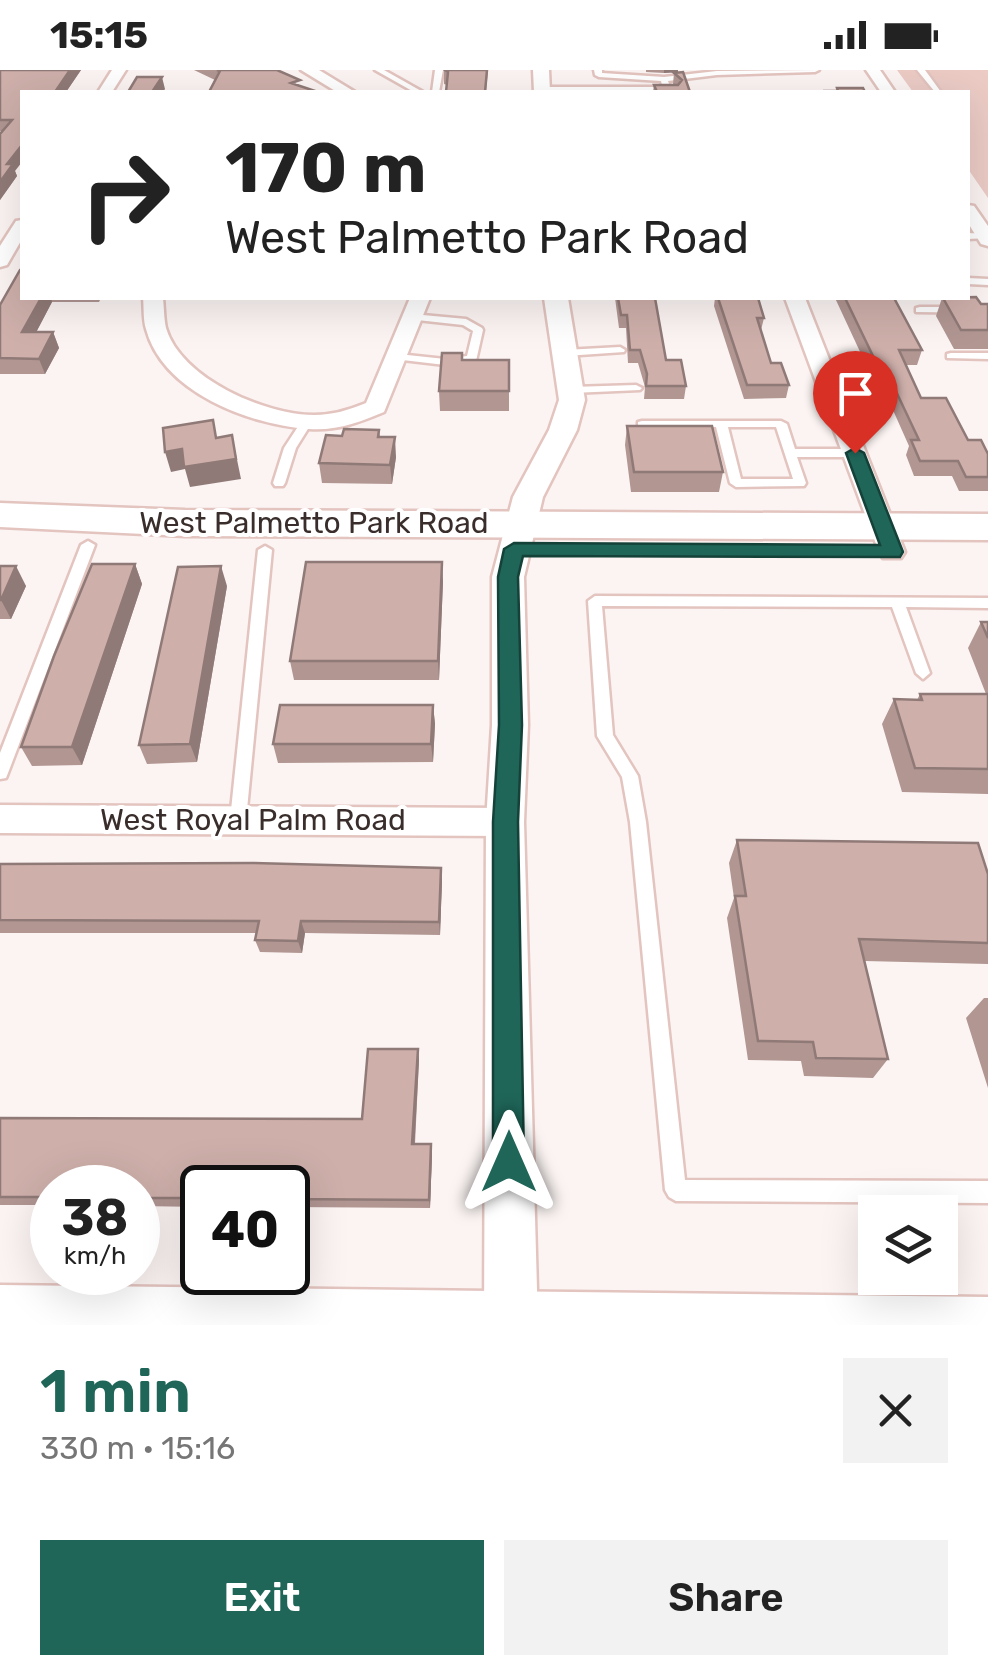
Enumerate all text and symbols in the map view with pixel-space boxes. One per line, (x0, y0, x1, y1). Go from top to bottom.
text: 15:15 (50, 12, 148, 58)
text: 170 m (225, 127, 427, 210)
icon: right (60, 130, 190, 260)
text: West Palmetto Park Road (225, 211, 749, 264)
pin (813, 351, 898, 454)
icon: arrive (828, 366, 883, 421)
street label: West Palmetto Park Road (139, 505, 489, 541)
street label: West Royal Palm Road (100, 802, 406, 838)
position arrow (457, 1110, 561, 1214)
speed limit sign: 40 (180, 1165, 310, 1295)
text: 38 (62, 1188, 128, 1248)
map controls (858, 1195, 958, 1295)
button: layers (858, 1195, 958, 1295)
text: km/h (64, 1241, 126, 1270)
text: 1 min (40, 1356, 191, 1427)
button: close (843, 1358, 948, 1463)
text: 330 m · 15:16 (40, 1429, 235, 1467)
button: Exit (40, 1540, 484, 1655)
button: Share (504, 1540, 948, 1655)

